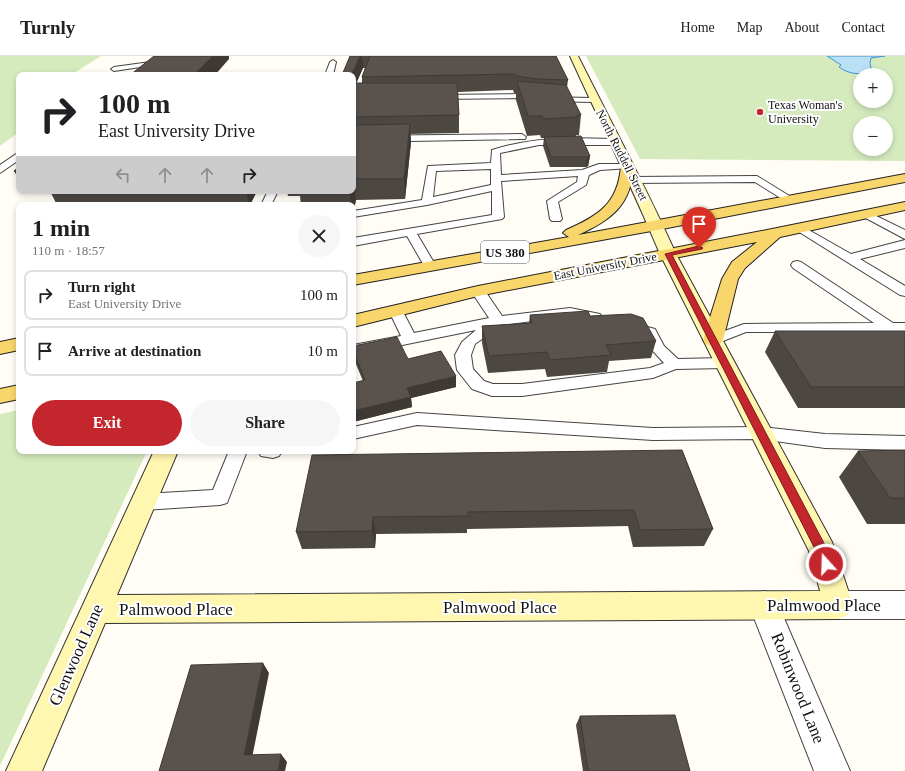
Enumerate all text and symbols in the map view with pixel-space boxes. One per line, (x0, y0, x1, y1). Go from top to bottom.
text: Turnly (20, 17, 75, 38)
text: Home (681, 20, 715, 35)
text: Map (737, 20, 762, 35)
text: About (784, 20, 819, 35)
text: Contact (841, 20, 885, 35)
map controls (853, 68, 893, 156)
button: + (853, 68, 893, 108)
icon: right (32, 88, 84, 140)
text: 100 m (98, 88, 170, 119)
place label: Texas Woman's University (768, 98, 843, 126)
street label: North Ruddell Street (593, 107, 651, 203)
marker: Texas Woman's University (755, 107, 765, 117)
button: − (853, 116, 893, 156)
text: East University Drive (98, 121, 255, 141)
icon: left (112, 164, 134, 186)
icon: ahead (154, 164, 176, 186)
icon: ahead (196, 164, 218, 186)
icon: right (238, 164, 260, 186)
pin (682, 207, 716, 248)
icon: arrive (688, 213, 710, 235)
text: 1 min (32, 215, 90, 241)
button: close (298, 215, 340, 257)
road number: US 380 (481, 241, 529, 263)
text: 110 m · 18:57 (32, 243, 105, 258)
street label: East University Drive (552, 249, 658, 283)
text: Turn right (68, 279, 135, 295)
icon: right (34, 284, 56, 306)
text: 100 m (300, 287, 338, 303)
text: East University Drive (68, 296, 181, 311)
icon: arrive (34, 340, 56, 362)
text: Arrive at destination (68, 343, 201, 359)
text: 10 m (308, 343, 338, 359)
button: Exit (32, 400, 182, 446)
button: Share (190, 400, 340, 446)
position arrow (805, 543, 847, 585)
street label: Palmwood Place (767, 596, 881, 615)
street label: Palmwood Place (443, 598, 557, 617)
street label: Palmwood Place (119, 600, 233, 619)
street label: Glenwood Lane (45, 601, 107, 709)
street label: Robinwood Lane (767, 630, 829, 746)

